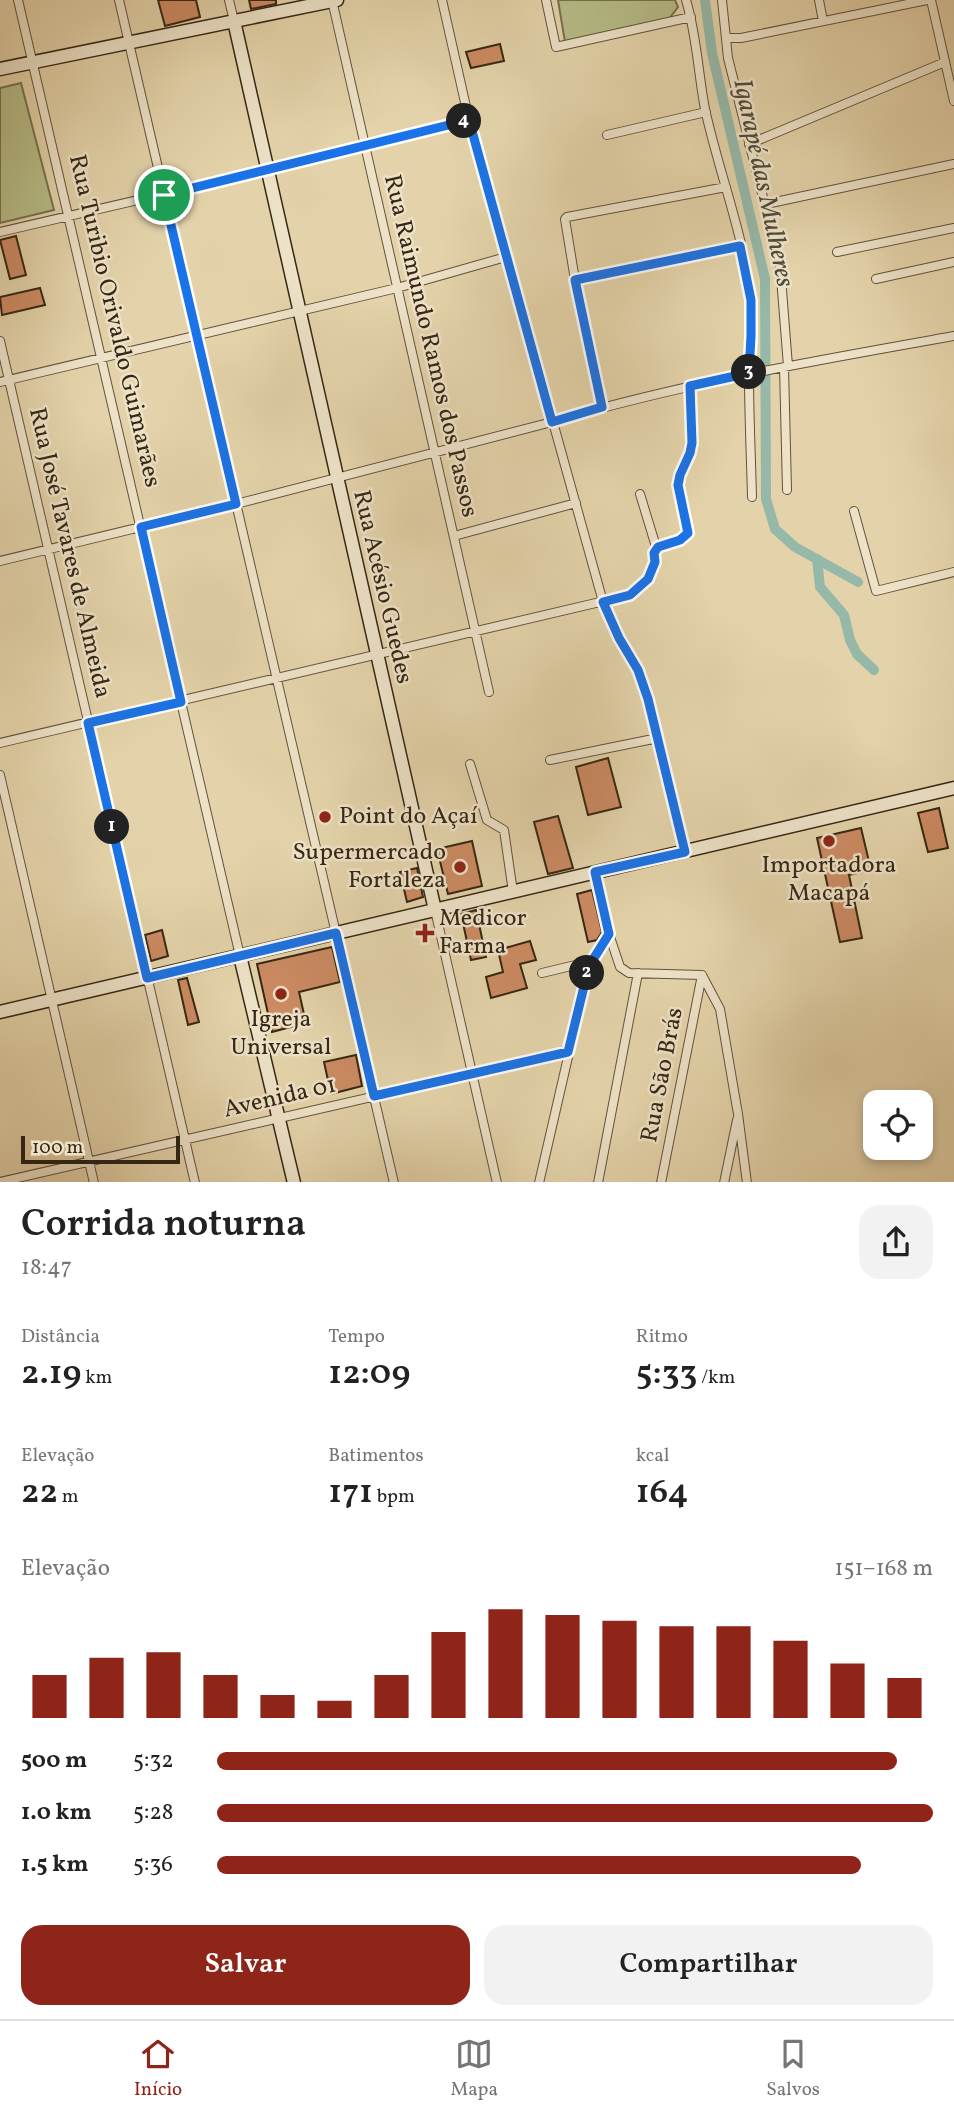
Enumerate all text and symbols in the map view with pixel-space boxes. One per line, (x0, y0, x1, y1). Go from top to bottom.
water label: Igarapé das Mulheres (723, 76, 803, 291)
pin: 4 (447, 104, 482, 138)
text: 4 (458, 107, 469, 133)
street label: Rua Turibio Orivaldo Guimarães (59, 151, 169, 491)
pin (134, 165, 194, 225)
street label: Rua Raimundo Ramos dos Passos (374, 171, 486, 521)
icon: arrive (145, 176, 183, 214)
pin: 3 (732, 354, 766, 390)
text: 3 (744, 358, 753, 384)
street label: Rua José Tavares de Almeida (19, 404, 119, 702)
street label: Rua Acésio Guedes (343, 487, 421, 687)
place label: Point do Açaí (339, 800, 477, 834)
marker: Point do Açaí (317, 809, 333, 825)
pin: 1 (94, 810, 130, 844)
text: 1 (108, 813, 115, 839)
marker: Importadora Macapá (821, 833, 837, 849)
place label: Supermercado Fortaleza (292, 836, 446, 898)
place label: Importadora Macapá (762, 849, 897, 911)
marker: Supermercado Fortaleza (452, 859, 468, 875)
place label: Medicor Farma (439, 902, 527, 964)
marker: Medicor Farma (417, 925, 433, 941)
pin: 2 (570, 956, 604, 990)
text: 2 (582, 959, 591, 985)
marker: Igreja Universal (273, 986, 289, 1002)
place label: Igreja Universal (230, 1003, 332, 1065)
street label: Rua São Brás (633, 1005, 693, 1145)
street label: Avenida 01 (220, 1069, 340, 1127)
map controls (863, 1090, 933, 1160)
button: locate (863, 1090, 933, 1160)
scale bar (21, 1134, 180, 1165)
text: 100 m (32, 1135, 83, 1161)
text: Corrida noturna (21, 1199, 306, 1252)
button: share (859, 1205, 933, 1279)
text: 18:47 (21, 1252, 72, 1284)
text: Distância (21, 1324, 100, 1350)
text: Tempo (328, 1324, 385, 1350)
text: Ritmo (636, 1324, 688, 1350)
text: 2.19 (21, 1350, 81, 1398)
text: 12:09 (328, 1350, 410, 1398)
text: 5:33 (636, 1350, 697, 1398)
text: km (81, 1365, 112, 1391)
text: /km (697, 1365, 735, 1391)
text: Elevação (21, 1443, 94, 1469)
text: Batimentos (328, 1443, 424, 1469)
text: kcal (636, 1443, 669, 1469)
text: 22 (21, 1469, 58, 1517)
text: 171 (328, 1469, 373, 1517)
text: 164 (636, 1469, 689, 1517)
text: m (58, 1484, 78, 1510)
text: bpm (373, 1484, 415, 1510)
text: Elevação (21, 1553, 110, 1585)
text: 151–168 m (835, 1553, 933, 1585)
text: 500 m (21, 1745, 87, 1777)
text: 5:32 (133, 1745, 174, 1777)
text: 1.0 km (21, 1797, 92, 1829)
text: 5:28 (133, 1797, 174, 1829)
text: 1.5 km (21, 1849, 88, 1881)
text: 5:36 (133, 1849, 173, 1881)
button: Salvar (21, 1925, 470, 2005)
button: Compartilhar (484, 1925, 933, 2005)
tab: Início (134, 2035, 182, 2103)
tab: Mapa (450, 2035, 498, 2103)
tab: Salvos (766, 2035, 820, 2103)

